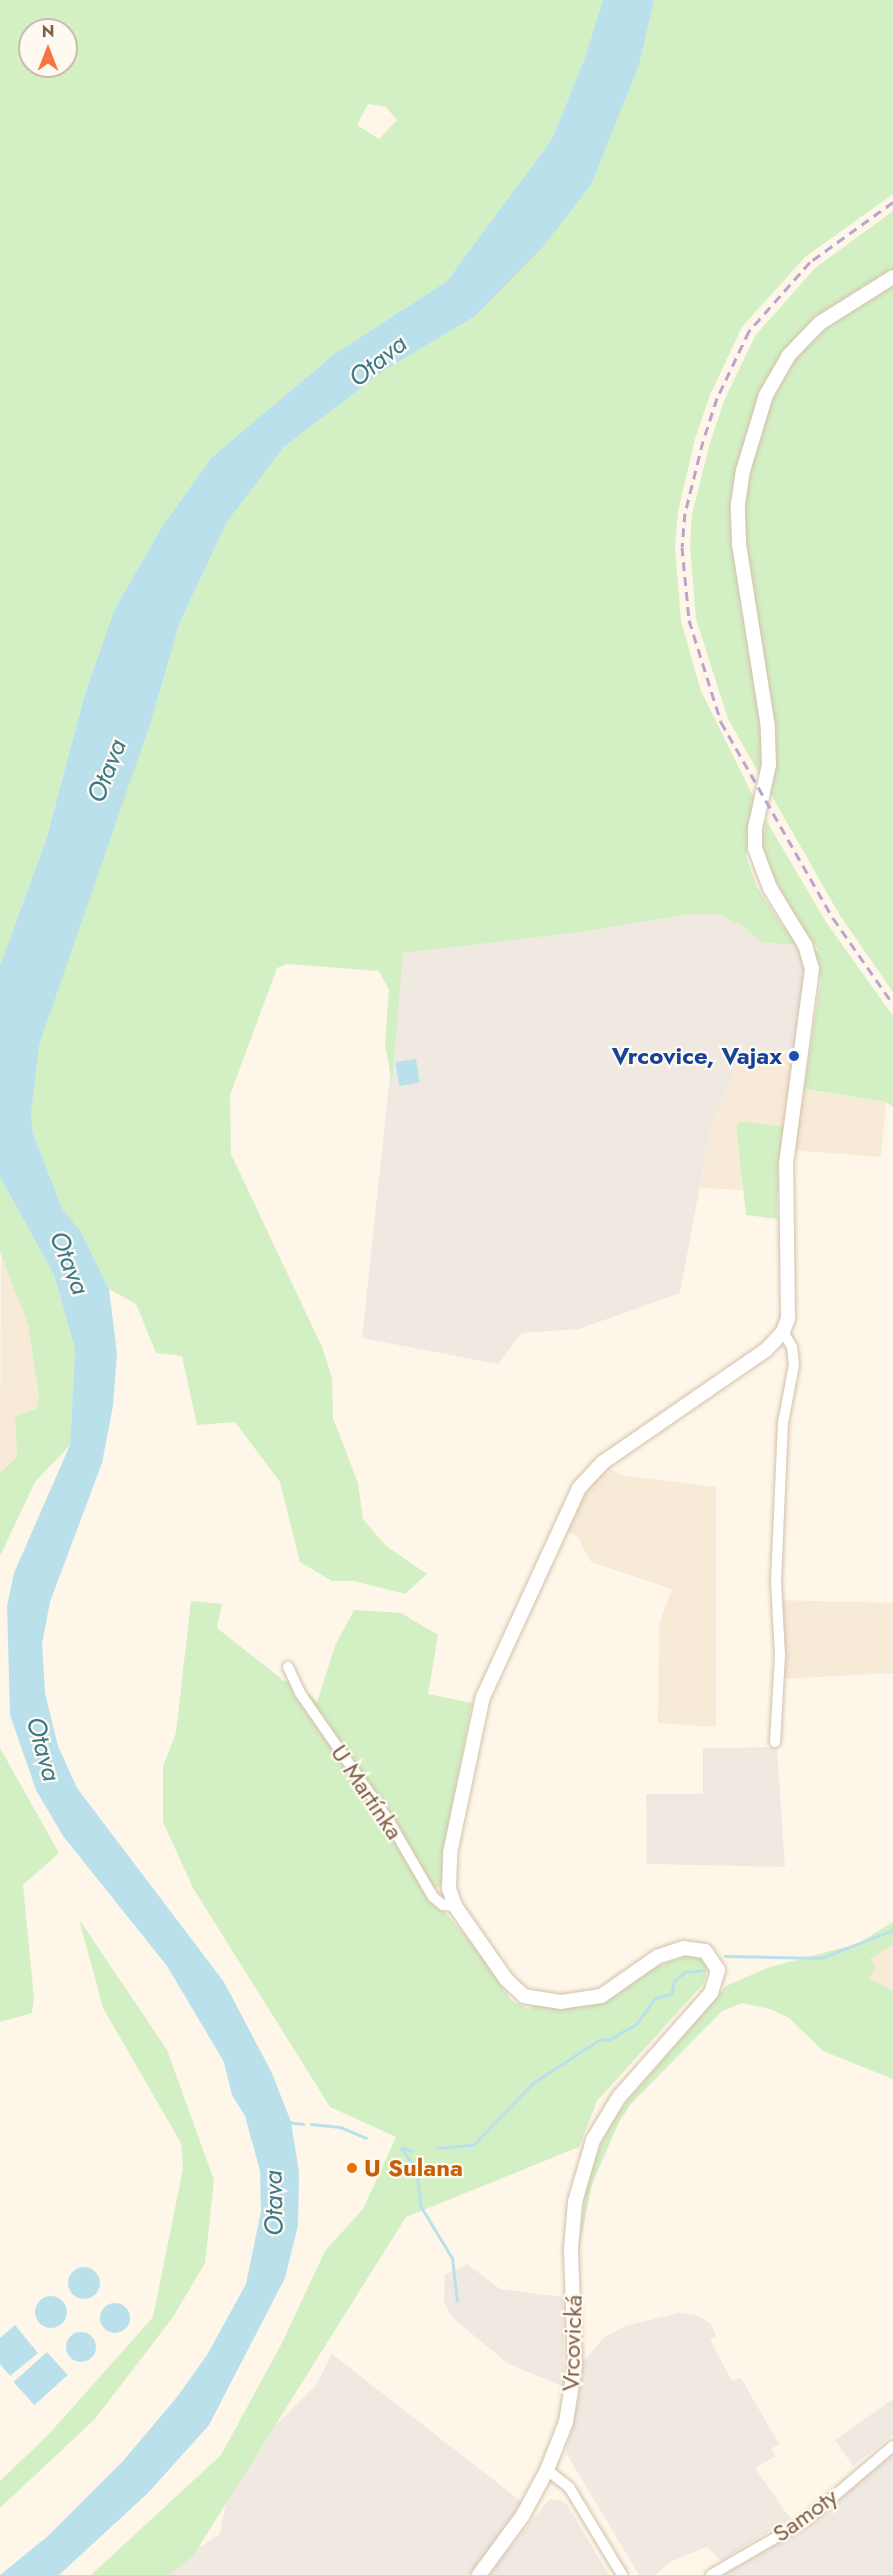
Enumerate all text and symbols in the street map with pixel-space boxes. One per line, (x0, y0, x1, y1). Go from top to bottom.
north arrow (18, 18, 78, 78)
text: N (42, 20, 54, 43)
water label: Otava (343, 328, 413, 394)
water label: Otava (81, 735, 133, 807)
place label: Vrcovice, Vajax (612, 1042, 782, 1070)
marker: Vrcovice, Vajax (787, 1049, 801, 1063)
water label: Otava (42, 1227, 96, 1299)
water label: Otava (19, 1713, 67, 1785)
street label: U Martínka (325, 1739, 409, 1845)
place label: U Sulana (364, 2154, 463, 2182)
marker: U Sulana (345, 2161, 359, 2175)
water label: Otava (258, 2170, 290, 2236)
street label: Vrcovická (556, 2294, 588, 2392)
street label: Samoty (767, 2482, 843, 2548)

